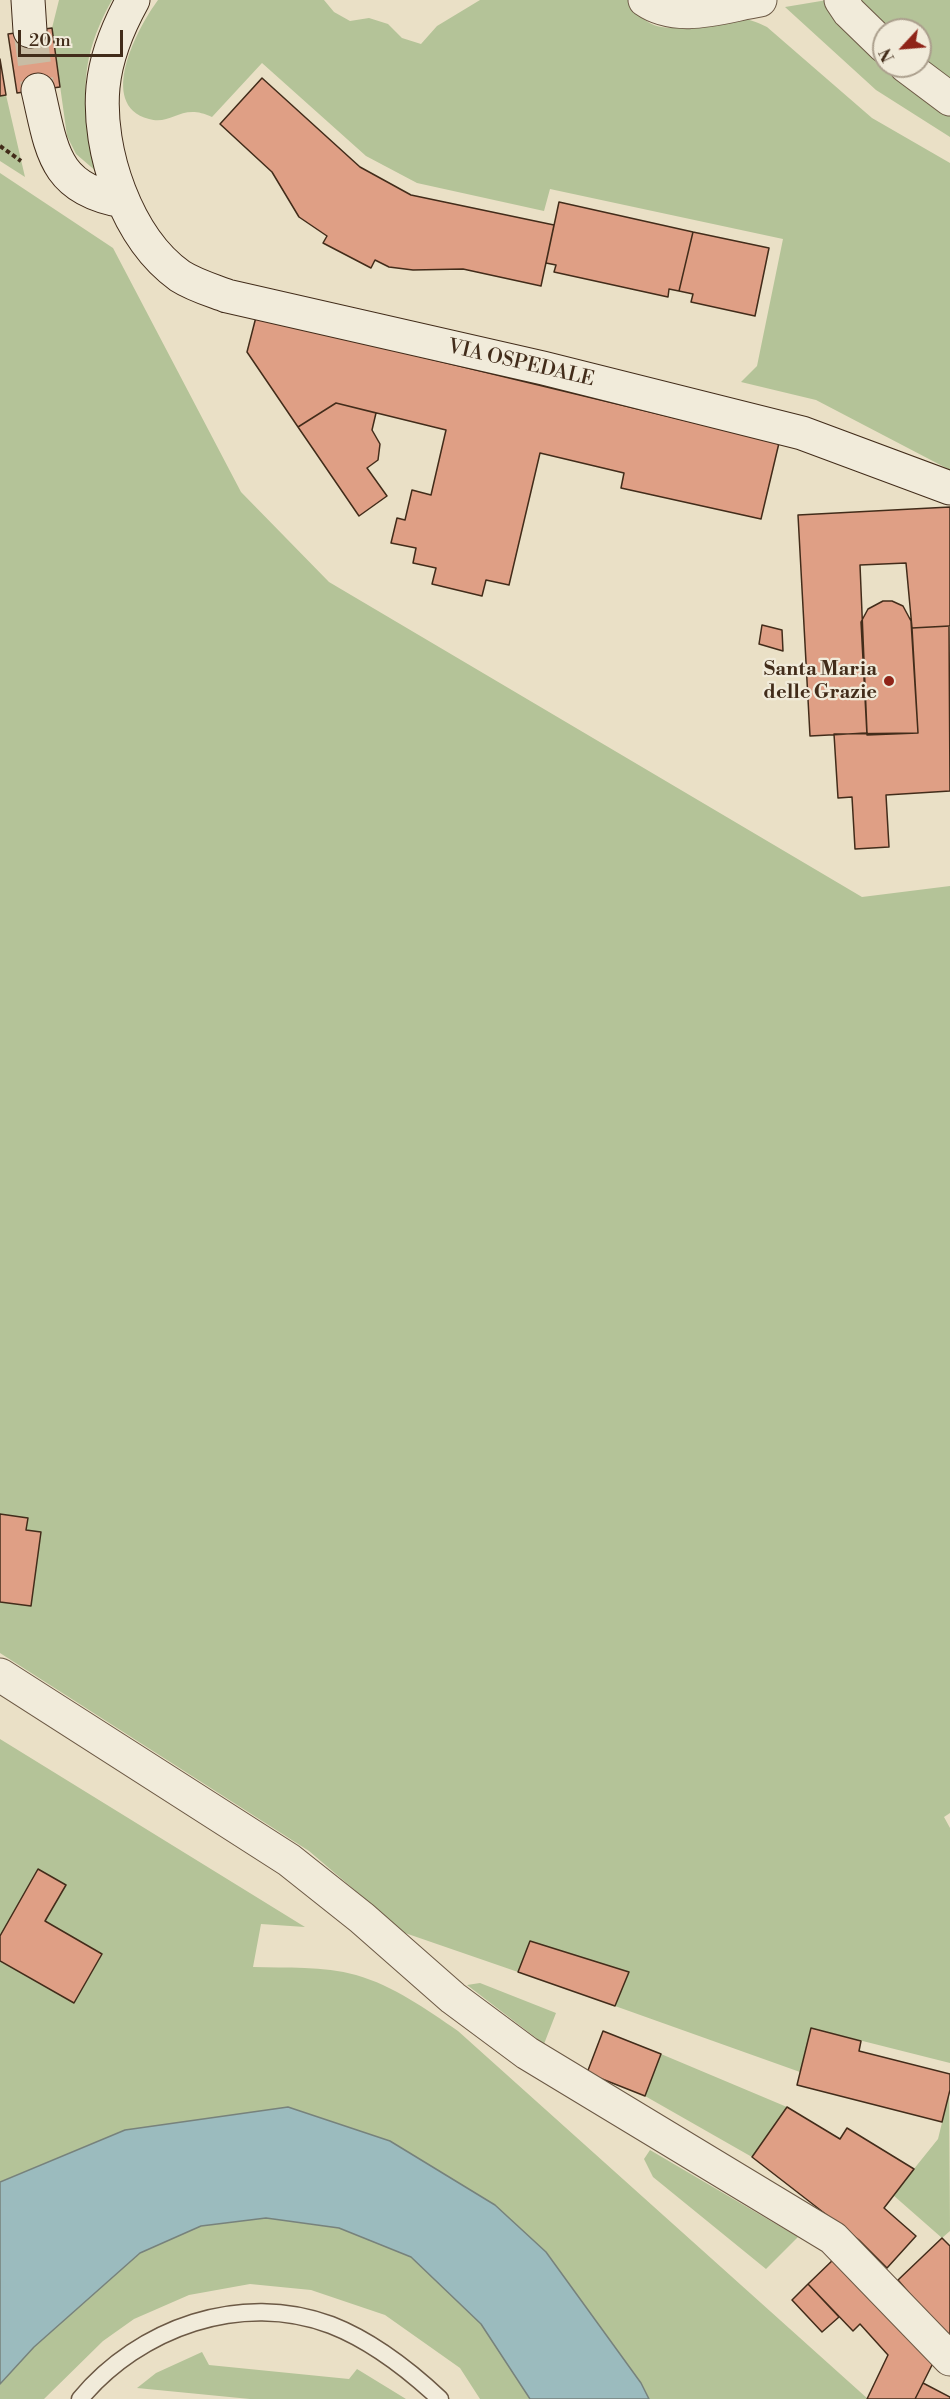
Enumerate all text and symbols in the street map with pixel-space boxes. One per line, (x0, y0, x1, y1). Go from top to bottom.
scale bar (21, 18, 126, 56)
north arrow (872, 18, 932, 78)
text: 20 m (29, 29, 71, 52)
text: N (876, 45, 899, 65)
street label: VIA OSPEDALE (445, 335, 597, 393)
place label: Santa Maria delle Grazie (763, 658, 877, 705)
marker: Santa Maria delle Grazie (882, 674, 896, 688)

